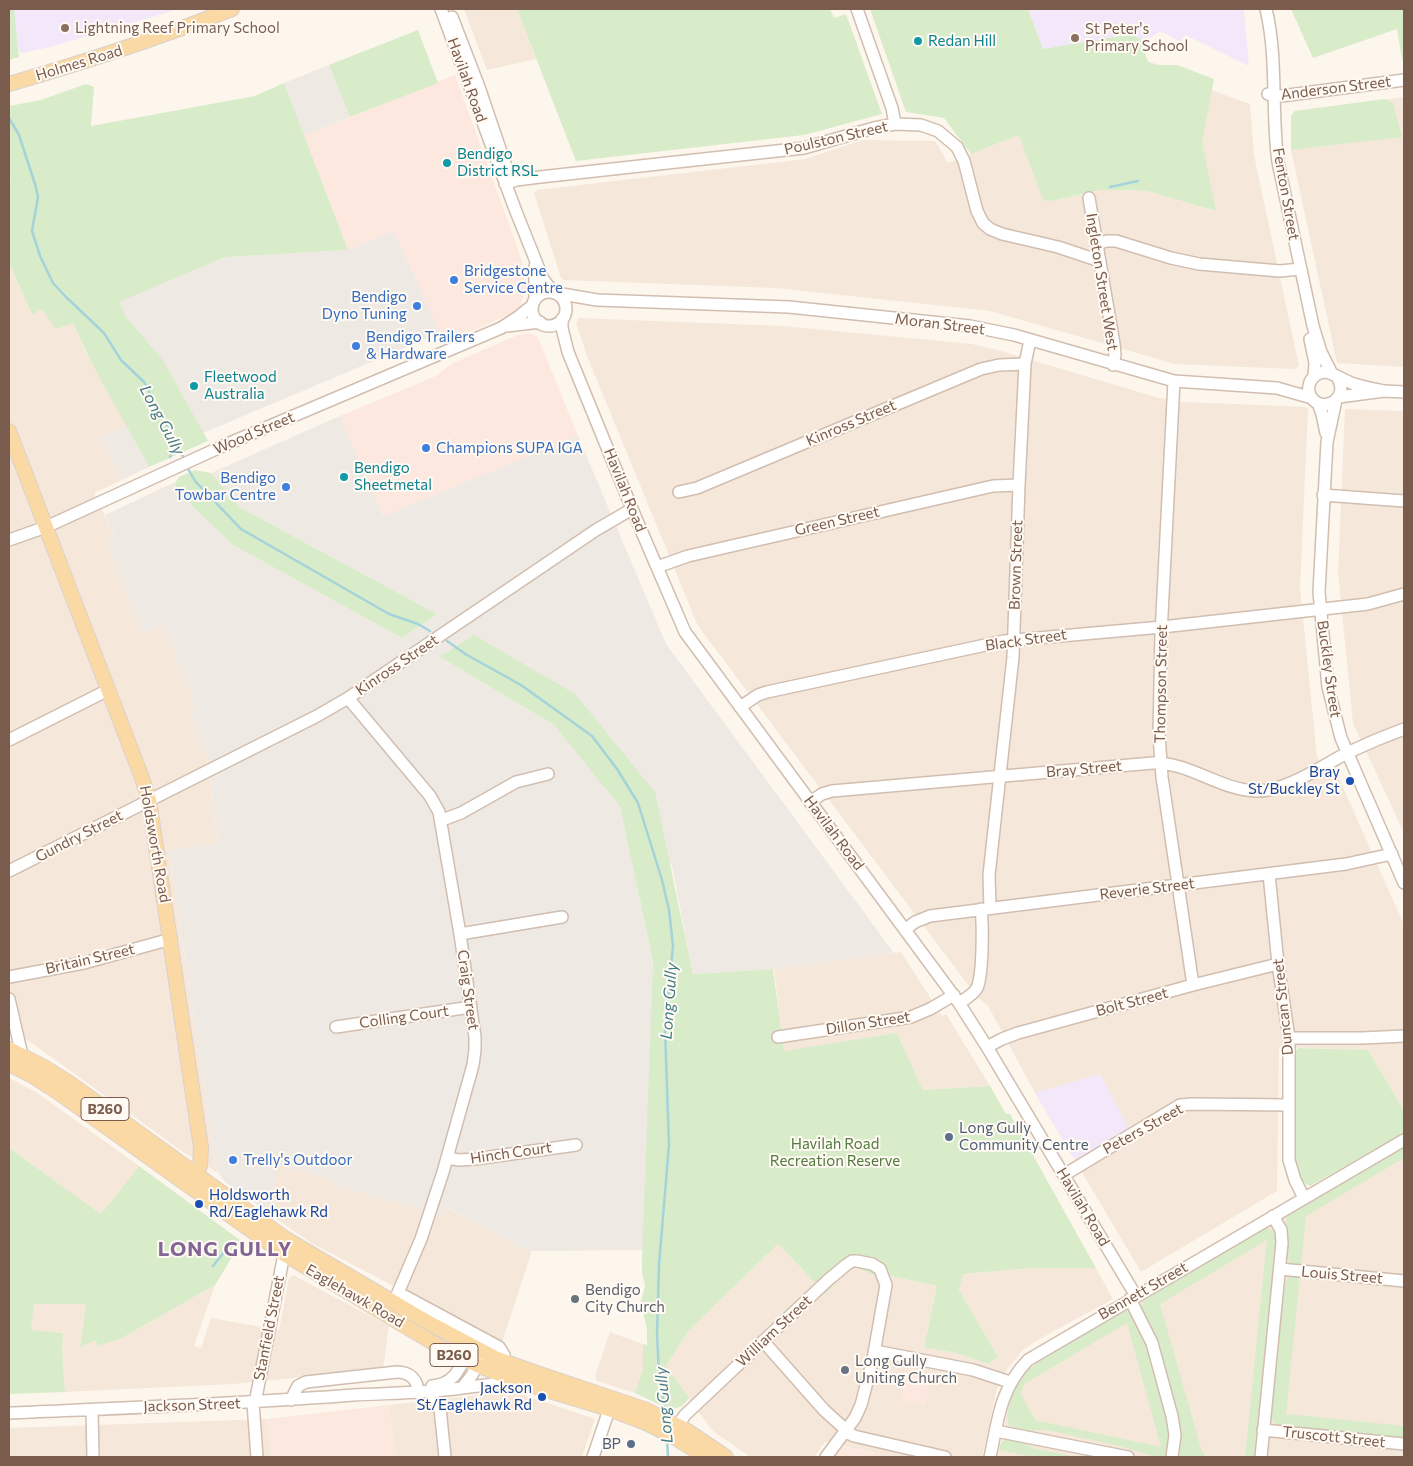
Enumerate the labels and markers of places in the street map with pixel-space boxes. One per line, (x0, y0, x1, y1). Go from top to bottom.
place label: Lightning Reef Primary School (75, 19, 280, 37)
place label: St Peter's Primary School (1085, 20, 1188, 55)
marker: Lightning Reef Primary School (59, 22, 71, 34)
place label: Redan Hill (928, 32, 996, 50)
marker: St Peter's Primary School (1069, 32, 1081, 44)
marker: Redan Hill (912, 35, 924, 47)
place label: Bendigo District RSL (457, 145, 539, 180)
marker: Bendigo District RSL (441, 157, 453, 169)
place label: Bridgestone Service Centre (464, 262, 563, 297)
marker: Bridgestone Service Centre (448, 274, 460, 286)
place label: Bendigo Dyno Tuning (322, 288, 407, 323)
marker: Bendigo Dyno Tuning (411, 300, 423, 312)
place label: Bendigo Trailers & Hardware (366, 328, 475, 363)
marker: Bendigo Trailers & Hardware (350, 340, 362, 352)
place label: Fleetwood Australia (204, 368, 277, 403)
marker: Fleetwood Australia (188, 380, 200, 392)
place label: Champions SUPA IGA (436, 439, 583, 457)
marker: Champions SUPA IGA (420, 442, 432, 454)
place label: Bendigo Sheetmetal (354, 459, 432, 494)
place label: Bendigo Towbar Centre (175, 469, 276, 504)
marker: Bendigo Sheetmetal (338, 471, 350, 483)
marker: Bendigo Towbar Centre (280, 481, 292, 493)
place label: Bray St/Buckley St (1248, 763, 1340, 798)
marker: Bray St/Buckley St (1344, 775, 1356, 787)
place label: Long Gully Community Centre (959, 1119, 1089, 1154)
marker: Long Gully Community Centre (943, 1131, 955, 1143)
place label: Trelly's Outdoor (243, 1151, 352, 1169)
marker: Trelly's Outdoor (227, 1154, 239, 1166)
place label: Holdsworth Rd/Eaglehawk Rd (209, 1186, 328, 1221)
marker: Holdsworth Rd/Eaglehawk Rd (193, 1198, 205, 1210)
place label: Bendigo City Church (585, 1281, 665, 1316)
marker: Bendigo City Church (569, 1293, 581, 1305)
place label: Long Gully Uniting Church (855, 1352, 957, 1387)
marker: Long Gully Uniting Church (839, 1364, 851, 1376)
place label: Jackson St/Eaglehawk Rd (416, 1379, 532, 1414)
marker: Jackson St/Eaglehawk Rd (536, 1391, 548, 1403)
place label: BP (602, 1435, 621, 1453)
marker: BP (625, 1438, 637, 1450)

